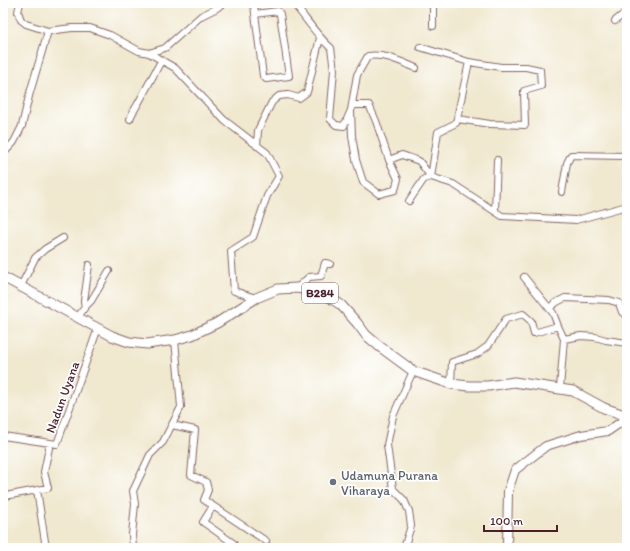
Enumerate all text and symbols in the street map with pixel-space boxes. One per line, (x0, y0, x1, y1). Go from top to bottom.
road number: B284 (302, 283, 338, 303)
street label: Nadun Uyana (43, 359, 82, 435)
place label: Udamuna Purana Viharaya (341, 468, 438, 498)
marker: Udamuna Purana Viharaya (328, 477, 338, 487)
scale bar (484, 507, 557, 533)
text: 100 m (490, 514, 523, 528)

